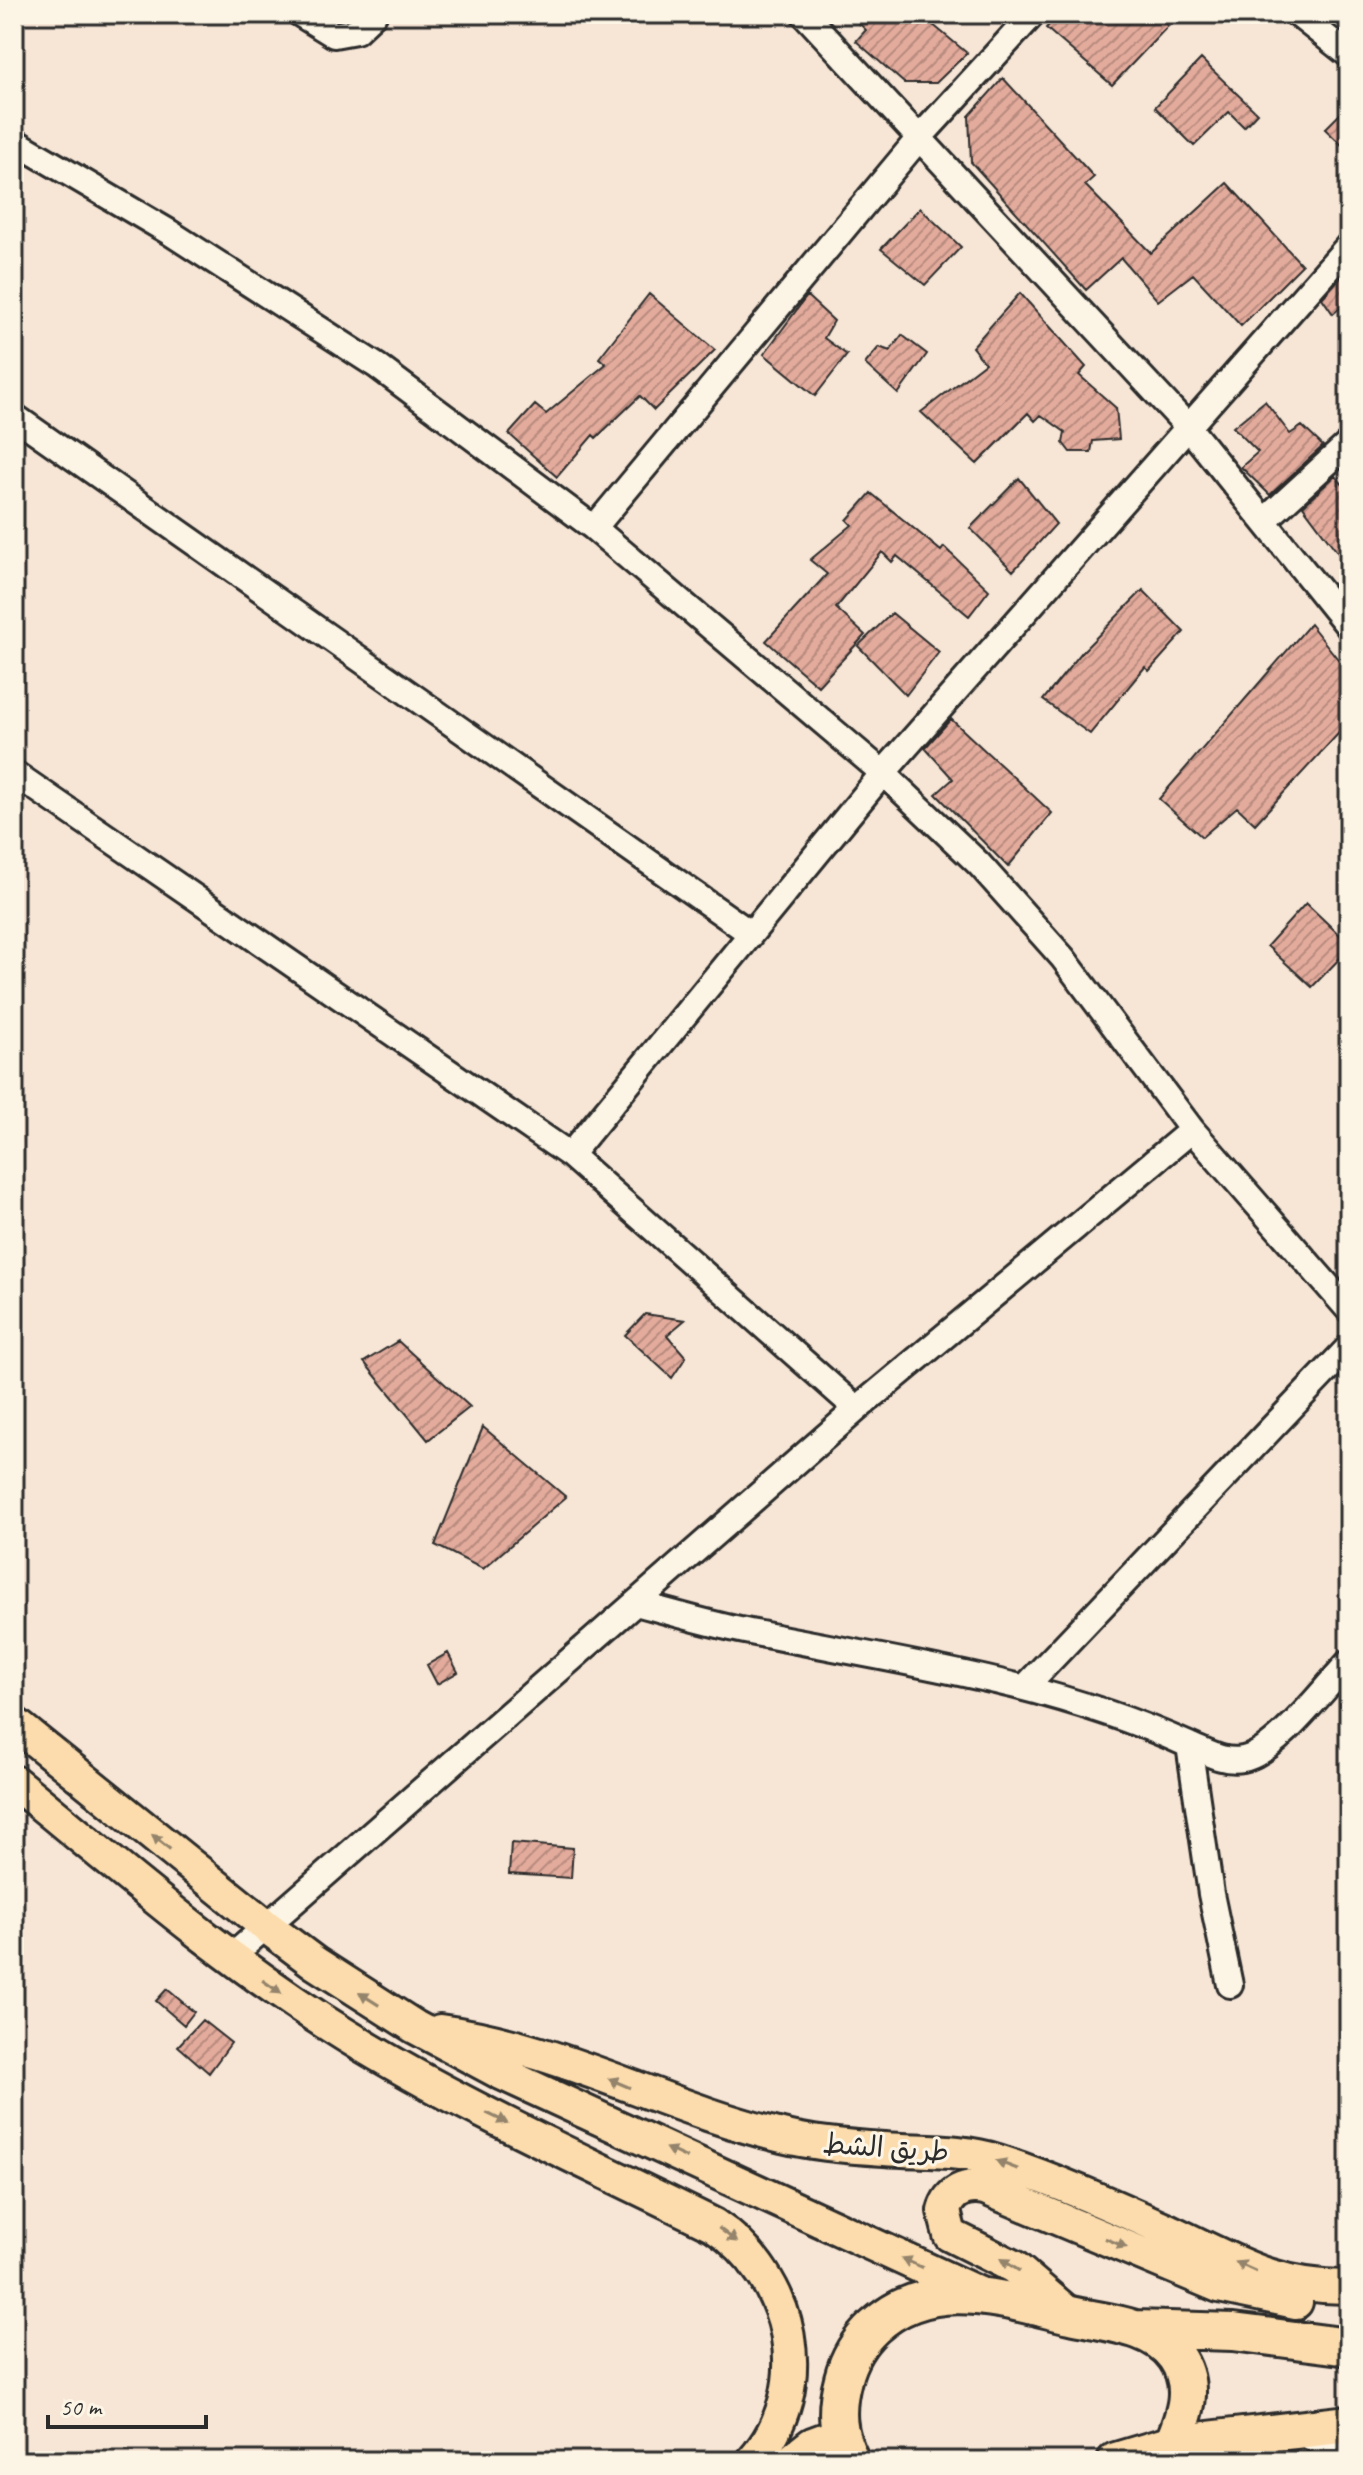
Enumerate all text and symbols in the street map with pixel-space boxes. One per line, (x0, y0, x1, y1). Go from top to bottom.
one-way arrow (152, 1834, 172, 1851)
one-way arrow (262, 1979, 283, 1994)
one-way arrow (358, 1992, 380, 2006)
one-way arrow (607, 2076, 631, 2089)
one-way arrow (485, 2111, 508, 2125)
street label: طريق الشط (822, 2126, 950, 2169)
one-way arrow (664, 2147, 687, 2160)
one-way arrow (995, 2158, 1019, 2171)
one-way arrow (718, 2227, 739, 2243)
one-way arrow (1104, 2237, 1128, 2250)
one-way arrow (900, 2256, 923, 2269)
one-way arrow (999, 2258, 1021, 2272)
one-way arrow (1235, 2260, 1258, 2274)
scale bar (48, 2379, 206, 2429)
text: 50 m (60, 2392, 103, 2422)

